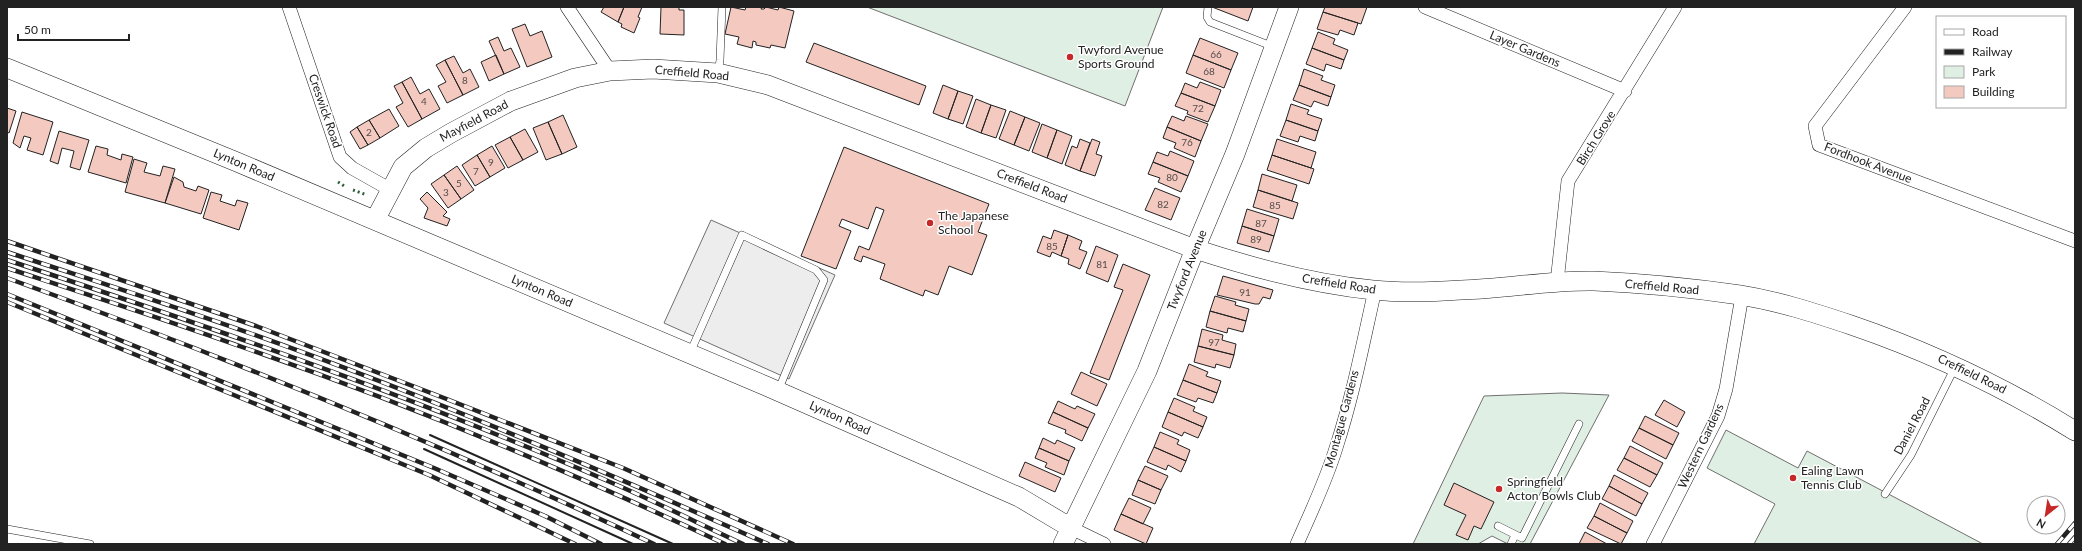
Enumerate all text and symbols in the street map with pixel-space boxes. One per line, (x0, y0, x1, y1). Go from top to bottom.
scale bar (18, 16, 129, 42)
legend (1936, 16, 2066, 108)
text: 50 m (24, 22, 51, 37)
text: Road (1972, 24, 1999, 39)
street label: Layer Gardens (1488, 27, 1563, 70)
place label: Twyford Avenue Sports Ground (1078, 42, 1164, 71)
text: Railway (1972, 44, 2013, 59)
house number: 66 (1210, 48, 1222, 60)
marker: Twyford Avenue Sports Ground (1065, 52, 1075, 62)
street label: Creffield Road (654, 62, 730, 83)
text: Park (1972, 64, 1996, 79)
house number: 68 (1203, 65, 1215, 77)
street label: Creswick Road (306, 72, 345, 150)
house number: 8 (462, 74, 468, 86)
text: Building (1972, 84, 2015, 99)
house number: 4 (421, 95, 427, 107)
street label: Mayfield Road (437, 96, 511, 145)
house number: 72 (1192, 102, 1204, 114)
street label: Birch Grove (1573, 108, 1618, 168)
house number: 2 (366, 126, 372, 138)
house number: 76 (1181, 136, 1193, 148)
street label: Fordhook Avenue (1822, 139, 1914, 186)
street label: Lynton Road (211, 145, 277, 184)
house number: 9 (488, 156, 494, 168)
house number: 7 (473, 165, 479, 177)
street label: Creffield Road (995, 165, 1070, 206)
house number: 80 (1166, 171, 1178, 183)
house number: 5 (456, 177, 462, 189)
house number: 3 (443, 186, 449, 198)
house number: 82 (1157, 198, 1169, 210)
house number: 85 (1269, 199, 1281, 211)
place label: The Japanese School (938, 208, 1009, 237)
house number: 87 (1255, 217, 1267, 229)
marker: The Japanese School (925, 218, 935, 228)
street label: Twyford Avenue (1164, 227, 1210, 312)
house number: 89 (1250, 233, 1262, 245)
house number: 85 (1046, 240, 1058, 252)
house number: 81 (1096, 258, 1108, 270)
street label: Creffield Road (1301, 270, 1377, 297)
street label: Lynton Road (509, 271, 575, 310)
street label: Creffield Road (1624, 276, 1700, 297)
house number: 91 (1239, 286, 1251, 298)
house number: 97 (1208, 336, 1220, 348)
street label: Creffield Road (1935, 350, 2009, 397)
street label: Montague Gardens (1321, 368, 1362, 469)
street label: Daniel Road (1890, 394, 1933, 457)
street label: Lynton Road (807, 397, 873, 438)
street label: Western Gardens (1674, 401, 1727, 491)
place label: Ealing Lawn Tennis Club (1801, 463, 1864, 492)
marker: Ealing Lawn Tennis Club (1788, 473, 1798, 483)
place label: Springfield Acton Bowls Club (1507, 474, 1601, 503)
marker: Springfield Acton Bowls Club (1494, 484, 1504, 494)
north arrow (2026, 495, 2066, 535)
text: N (2034, 516, 2048, 532)

